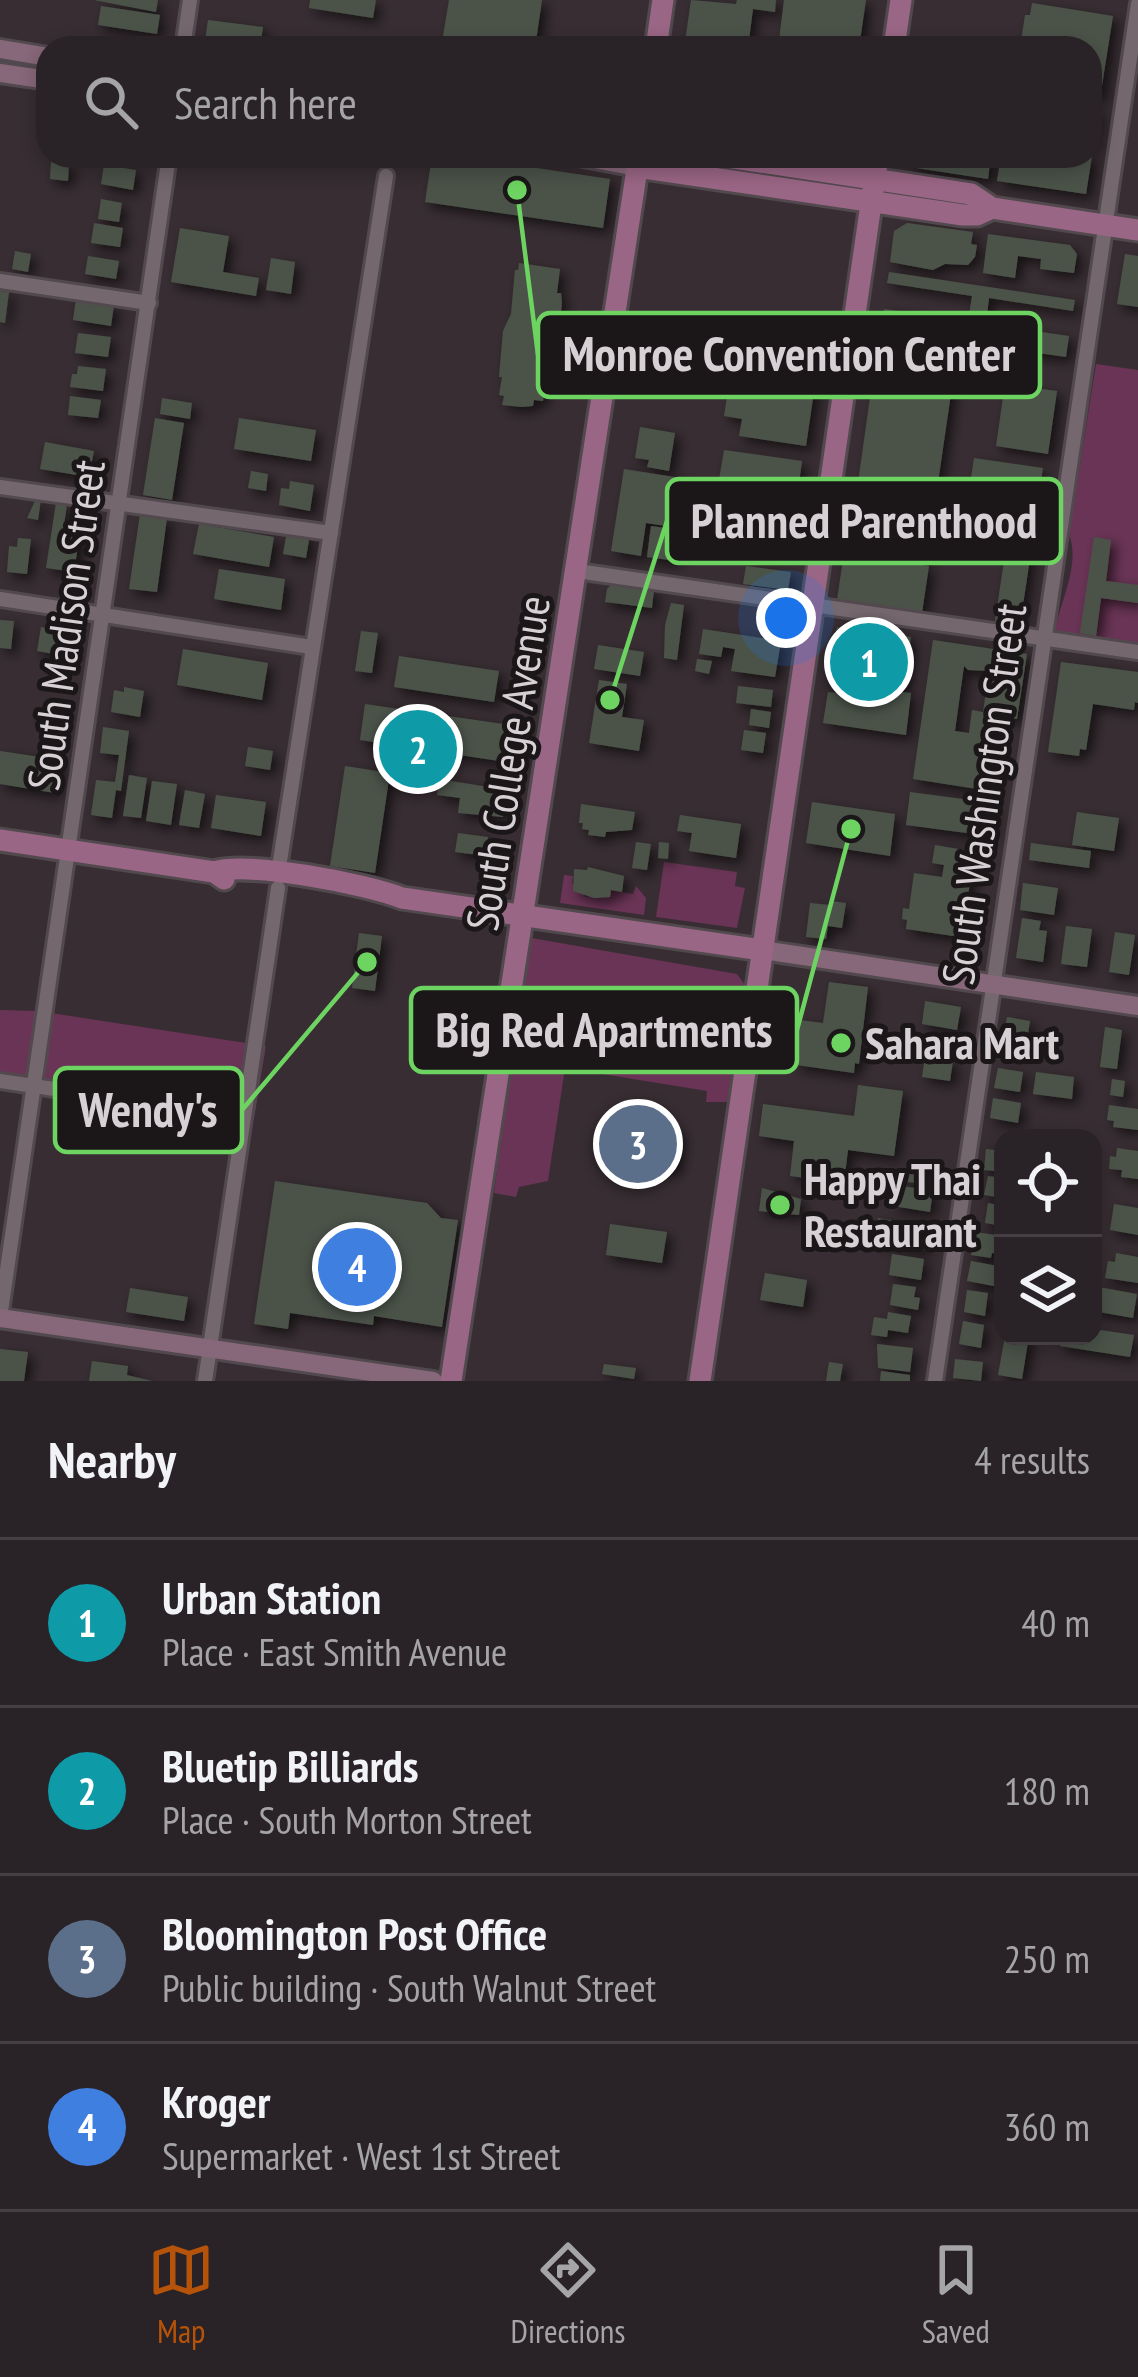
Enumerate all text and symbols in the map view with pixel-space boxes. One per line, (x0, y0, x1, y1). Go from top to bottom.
search box (36, 36, 1102, 168)
icon: search (78, 69, 144, 135)
text: Search here (174, 73, 357, 131)
callout: Monroe Convention Center (538, 313, 1040, 397)
text: Monroe Convention Center (563, 322, 1016, 384)
street label: South Madison Street (13, 455, 117, 794)
callout: Planned Parenthood (667, 479, 1061, 563)
text: Planned Parenthood (691, 489, 1037, 551)
your location (756, 588, 816, 648)
street label: South College Avenue (452, 591, 562, 934)
street label: South Washington Street (928, 599, 1039, 988)
pin: 1 (830, 617, 908, 707)
pin: 2 (379, 704, 457, 794)
callout: Big Red Apartments (411, 988, 797, 1072)
text: Big Red Apartments (435, 998, 773, 1060)
place label: Sahara Mart (865, 1013, 1059, 1071)
marker: Sahara Mart (828, 1030, 854, 1056)
callout: Wendy's (55, 1068, 242, 1152)
text: Wendy's (77, 1078, 218, 1140)
pin: 3 (599, 1099, 677, 1189)
map controls (994, 1129, 1102, 1345)
button: locate (994, 1129, 1102, 1237)
place label: Happy Thai Restaurant (804, 1149, 981, 1259)
marker: Happy Thai Restaurant (767, 1192, 793, 1218)
pin: 4 (318, 1222, 396, 1312)
button: layers (994, 1237, 1102, 1345)
text: Nearby (48, 1426, 176, 1492)
text: 4 results (974, 1434, 1090, 1485)
text: Urban Station (162, 1568, 381, 1626)
text: 1 (78, 1597, 96, 1648)
text: 40 m (1021, 1597, 1090, 1648)
text: Place · East Smith Avenue (162, 1626, 507, 1677)
text: Bluetip Billiards (162, 1736, 419, 1794)
text: 2 (78, 1765, 96, 1816)
text: 180 m (1004, 1765, 1090, 1816)
text: Place · South Morton Street (162, 1794, 532, 1845)
text: Bloomington Post Office (162, 1904, 547, 1962)
text: 3 (78, 1933, 96, 1984)
text: 250 m (1004, 1933, 1090, 1984)
text: Public building · South Walnut Street (162, 1962, 656, 2013)
text: Kroger (162, 2072, 270, 2130)
text: 4 (78, 2101, 96, 2152)
text: 360 m (1004, 2101, 1090, 2152)
text: Supermarket · West 1st Street (162, 2130, 560, 2181)
tab: Map (148, 2237, 214, 2352)
tab: Directions (511, 2237, 625, 2352)
tab: Saved (922, 2237, 990, 2352)

